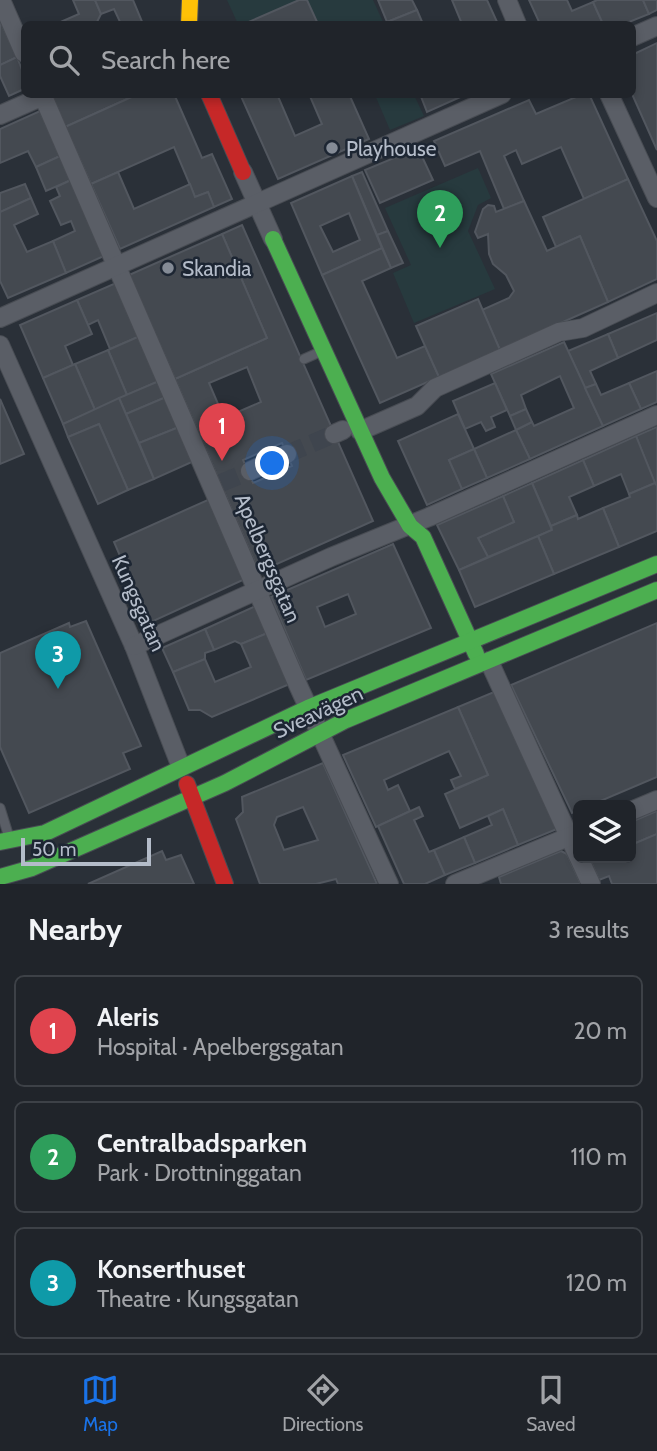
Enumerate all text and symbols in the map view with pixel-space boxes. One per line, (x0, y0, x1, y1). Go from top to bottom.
search box (21, 21, 636, 98)
icon: search (45, 41, 83, 79)
text: Search here (101, 44, 230, 76)
place label: Playhouse (346, 136, 437, 161)
marker: Playhouse (324, 140, 340, 156)
pin: 2 (417, 190, 463, 248)
place label: Skandia (182, 256, 251, 281)
marker: Skandia (160, 260, 176, 276)
pin: 1 (199, 403, 245, 461)
your location (255, 446, 289, 480)
street label: Apelbergsgatan (230, 490, 306, 626)
street label: Kungsgatan (107, 551, 171, 655)
pin: 3 (35, 631, 81, 689)
street label: Sveavägen (269, 680, 367, 744)
map controls (573, 800, 636, 863)
button: layers (573, 800, 636, 863)
scale bar (21, 835, 150, 867)
text: 50 m (32, 838, 76, 861)
text: Nearby (28, 911, 122, 948)
text: 3 results (548, 916, 629, 944)
text: Aleris (97, 1001, 159, 1033)
text: 1 (49, 1017, 57, 1045)
text: 20 m (574, 1017, 627, 1045)
text: Hospital · Apelbergsgatan (97, 1033, 344, 1061)
text: Centralbadsparken (97, 1127, 307, 1159)
text: 2 (47, 1143, 59, 1171)
text: 110 m (571, 1143, 627, 1171)
text: Park · Drottninggatan (97, 1159, 302, 1187)
text: Konserthuset (97, 1253, 245, 1285)
text: 3 (47, 1269, 59, 1297)
text: 120 m (566, 1269, 627, 1297)
text: Theatre · Kungsgatan (97, 1285, 299, 1313)
tab: Map (81, 1371, 119, 1436)
tab: Directions (282, 1371, 363, 1436)
tab: Saved (526, 1371, 576, 1436)

